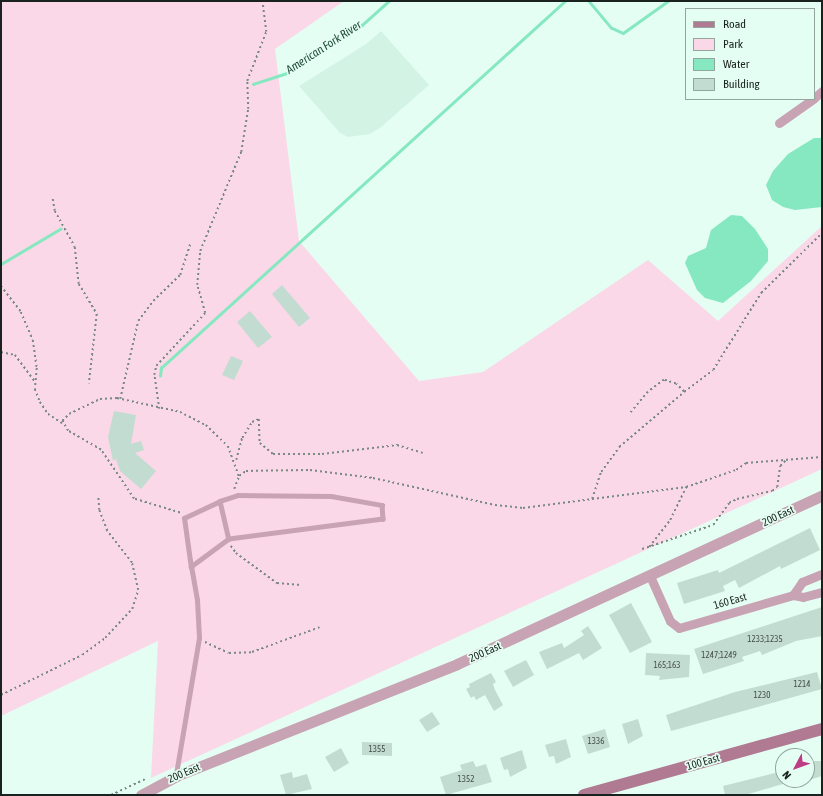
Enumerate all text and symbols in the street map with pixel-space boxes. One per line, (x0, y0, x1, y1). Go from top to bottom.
legend (685, 8, 815, 100)
text: Road (723, 17, 746, 31)
water label: American Fork River (284, 18, 364, 78)
text: Park (723, 37, 743, 51)
text: Water (723, 57, 749, 71)
text: Building (723, 77, 760, 91)
street label: 200 East (760, 503, 796, 529)
street label: 160 East (712, 590, 748, 612)
house number: 1233;1235 (747, 634, 783, 644)
street label: 200 East (467, 639, 503, 665)
house number: 1247;1249 (701, 650, 737, 660)
house number: 165;163 (654, 660, 680, 670)
house number: 1214 (794, 679, 810, 689)
house number: 1230 (754, 690, 770, 700)
house number: 1336 (588, 736, 604, 746)
house number: 1355 (369, 744, 385, 754)
north arrow (775, 748, 815, 788)
street label: 100 East (685, 751, 721, 773)
street label: 200 East (166, 760, 202, 786)
text: N (780, 769, 793, 782)
house number: 1352 (458, 774, 474, 784)

